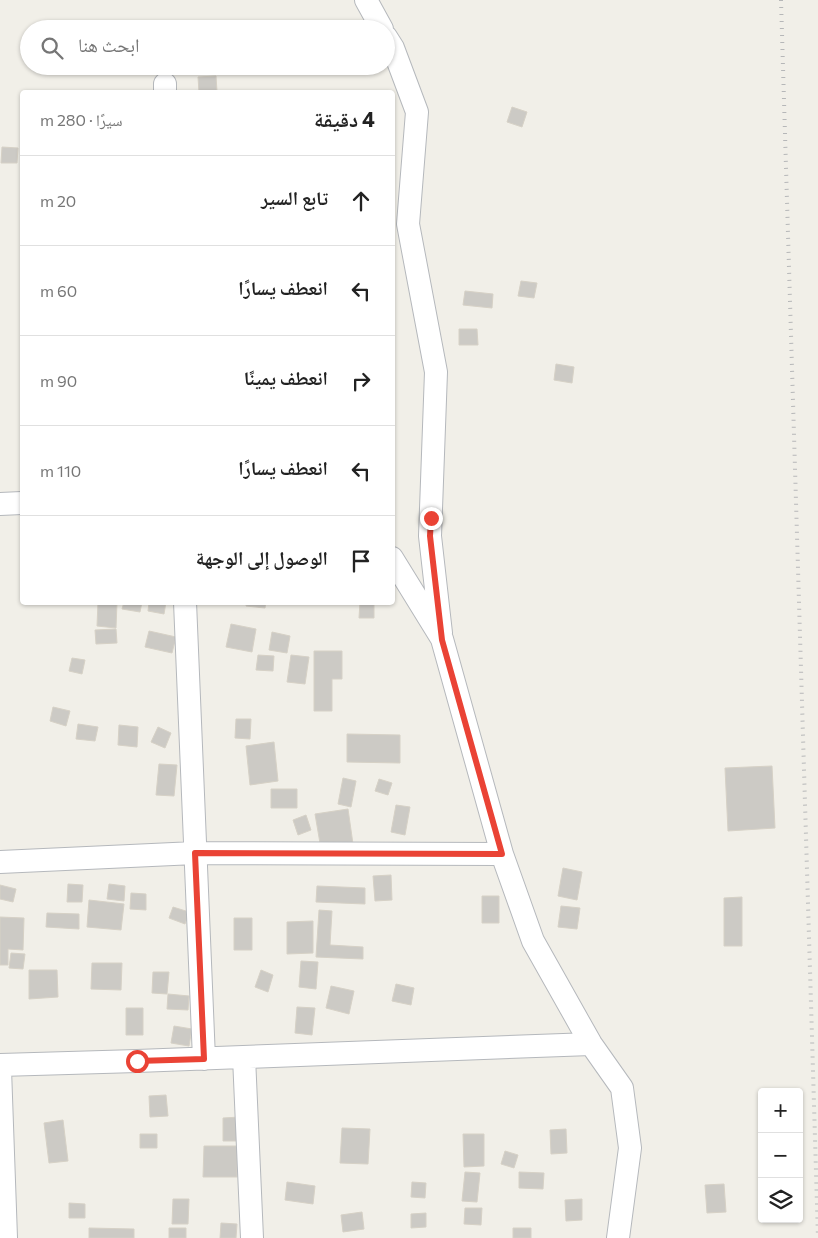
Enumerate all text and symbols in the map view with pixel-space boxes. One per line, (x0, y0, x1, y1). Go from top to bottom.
search box (20, 20, 395, 75)
text: ابحث هنا (78, 33, 140, 56)
icon: search (38, 34, 66, 62)
text: 4 دقيقة (314, 106, 375, 131)
text: سيرًا · 280 m (40, 110, 123, 129)
text: تابع السير (261, 186, 328, 209)
icon: ahead (347, 187, 375, 215)
text: 20 m (40, 191, 76, 210)
text: انعطف يسارًا (238, 276, 328, 299)
icon: left (347, 277, 375, 305)
text: 60 m (40, 281, 77, 300)
text: انعطف يمينًا (244, 366, 328, 389)
icon: right (347, 367, 375, 395)
text: 90 m (40, 371, 77, 390)
text: انعطف يسارًا (238, 456, 328, 479)
icon: left (347, 457, 375, 485)
text: 110 m (40, 461, 81, 480)
route end (420, 507, 443, 530)
text: الوصول إلى الوجهة (196, 546, 328, 569)
icon: arrive (347, 547, 375, 575)
route start (126, 1050, 149, 1073)
map controls (758, 1088, 803, 1223)
button: + (758, 1088, 803, 1133)
button: − (758, 1133, 803, 1178)
button: layers (758, 1178, 803, 1223)

